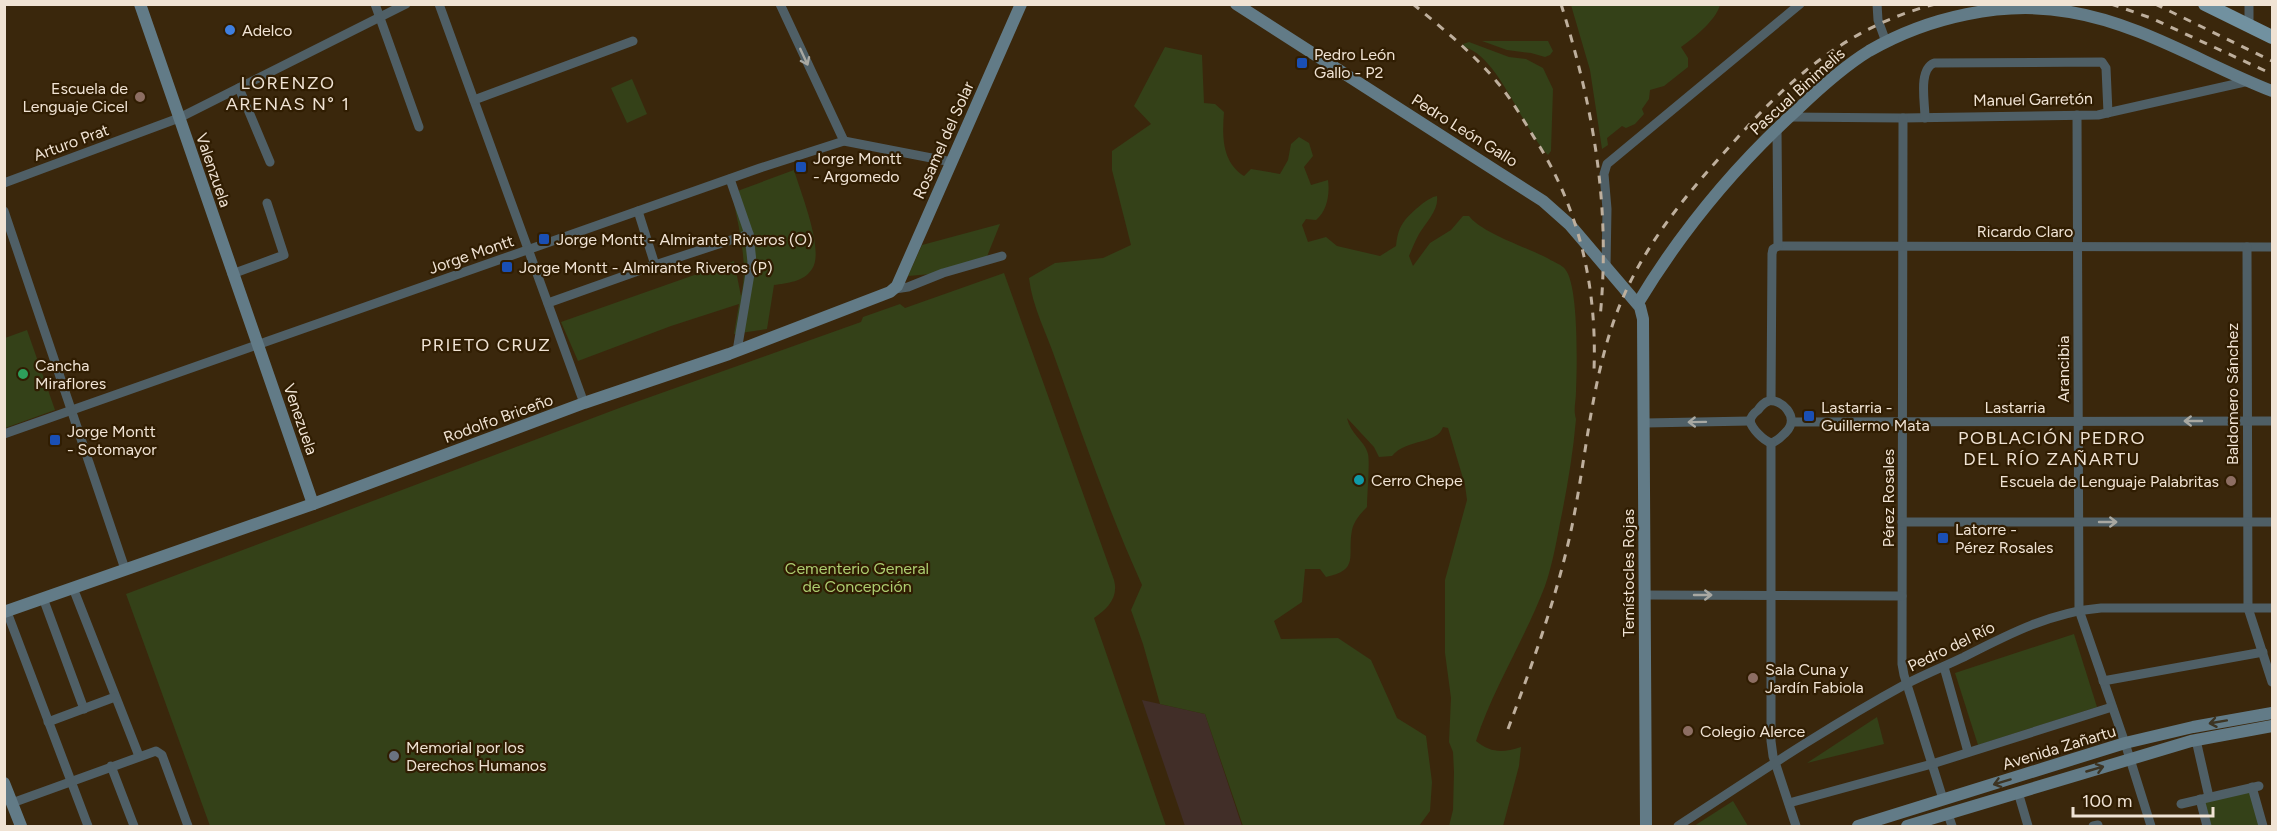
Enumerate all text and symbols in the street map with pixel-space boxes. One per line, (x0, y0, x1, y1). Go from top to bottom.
place label: Adelco (242, 21, 292, 40)
marker: Adelco (223, 23, 237, 37)
street label: Pascual Binimelis (1746, 44, 1849, 139)
place label: Pedro León Gallo - P2 (1314, 45, 1395, 82)
one-way arrow (799, 48, 811, 66)
marker: Pedro León Gallo - P2 (1295, 56, 1309, 70)
district label: LORENZO ARENAS N° 1 (226, 72, 350, 115)
street label: Rosamel del Solar (909, 78, 978, 202)
place label: Escuela de Lenguaje Cicel (22, 79, 128, 116)
street label: Manuel Garretón (1973, 89, 2093, 110)
marker: Escuela de Lenguaje Cicel (133, 90, 147, 104)
street label: Pedro León Gallo (1408, 90, 1521, 171)
street label: Arturo Prat (31, 120, 111, 165)
street label: Valenzuela (192, 131, 235, 210)
place label: Jorge Montt - Argomedo (813, 149, 902, 186)
marker: Jorge Montt - Argomedo (794, 160, 808, 174)
street label: Ricardo Claro (1977, 222, 2073, 241)
place label: Jorge Montt - Almirante Riveros (O) (556, 230, 813, 249)
street label: Jorge Montt (426, 231, 516, 278)
marker: Jorge Montt - Almirante Riveros (O) (537, 232, 551, 246)
place label: Jorge Montt - Almirante Riveros (P) (519, 258, 773, 277)
marker: Jorge Montt - Almirante Riveros (P) (500, 260, 514, 274)
street label: Baldomero Sánchez (2223, 323, 2242, 465)
district label: PRIETO CRUZ (421, 334, 551, 356)
street label: Arancibia (2054, 336, 2073, 402)
place label: Cancha Miraflores (35, 356, 106, 393)
marker: Cancha Miraflores (16, 367, 30, 381)
street label: Venezuela (279, 381, 322, 457)
street label: Rodolfo Briceño (441, 390, 555, 447)
place label: Lastarria - Guillermo Mata (1821, 398, 1930, 435)
street label: Lastarria (1985, 398, 2045, 417)
marker: Lastarria - Guillermo Mata (1802, 409, 1816, 423)
one-way arrow (2184, 415, 2204, 427)
one-way arrow (1688, 416, 1708, 428)
place label: Jorge Montt - Sotomayor (67, 422, 157, 459)
district label: POBLACIÓN PEDRO DEL RÍO ZAÑARTU (1958, 427, 2146, 470)
marker: Jorge Montt - Sotomayor (48, 433, 62, 447)
street label: Pérez Rosales (1879, 449, 1898, 547)
place label: Cerro Chepe (1371, 471, 1463, 490)
place label: Escuela de Lenguaje Palabritas (2000, 472, 2219, 491)
marker: Cerro Chepe (1352, 473, 1366, 487)
marker: Escuela de Lenguaje Palabritas (2224, 474, 2238, 488)
street label: Temístocles Rojas (1619, 509, 1638, 637)
one-way arrow (2097, 516, 2117, 528)
place label: Latorre - Pérez Rosales (1955, 520, 2053, 557)
marker: Latorre - Pérez Rosales (1936, 531, 1950, 545)
park label: Cementerio General de Concepción (785, 559, 929, 596)
one-way arrow (1692, 589, 1712, 601)
street label: Pedro del Río (1905, 617, 1998, 676)
place label: Sala Cuna y Jardín Fabiola (1765, 660, 1864, 697)
marker: Sala Cuna y Jardín Fabiola (1746, 671, 1760, 685)
one-way arrow (2209, 717, 2229, 728)
street label: Avenida Zañartu (2000, 721, 2118, 774)
place label: Colegio Alerce (1700, 722, 1806, 741)
marker: Colegio Alerce (1681, 724, 1695, 738)
place label: Memorial por los Derechos Humanos (406, 738, 547, 775)
marker: Memorial por los Derechos Humanos (387, 749, 401, 763)
one-way arrow (2085, 763, 2104, 774)
one-way arrow (1993, 777, 2012, 788)
scale bar (2073, 780, 2212, 818)
text: 100 m (2082, 790, 2132, 812)

